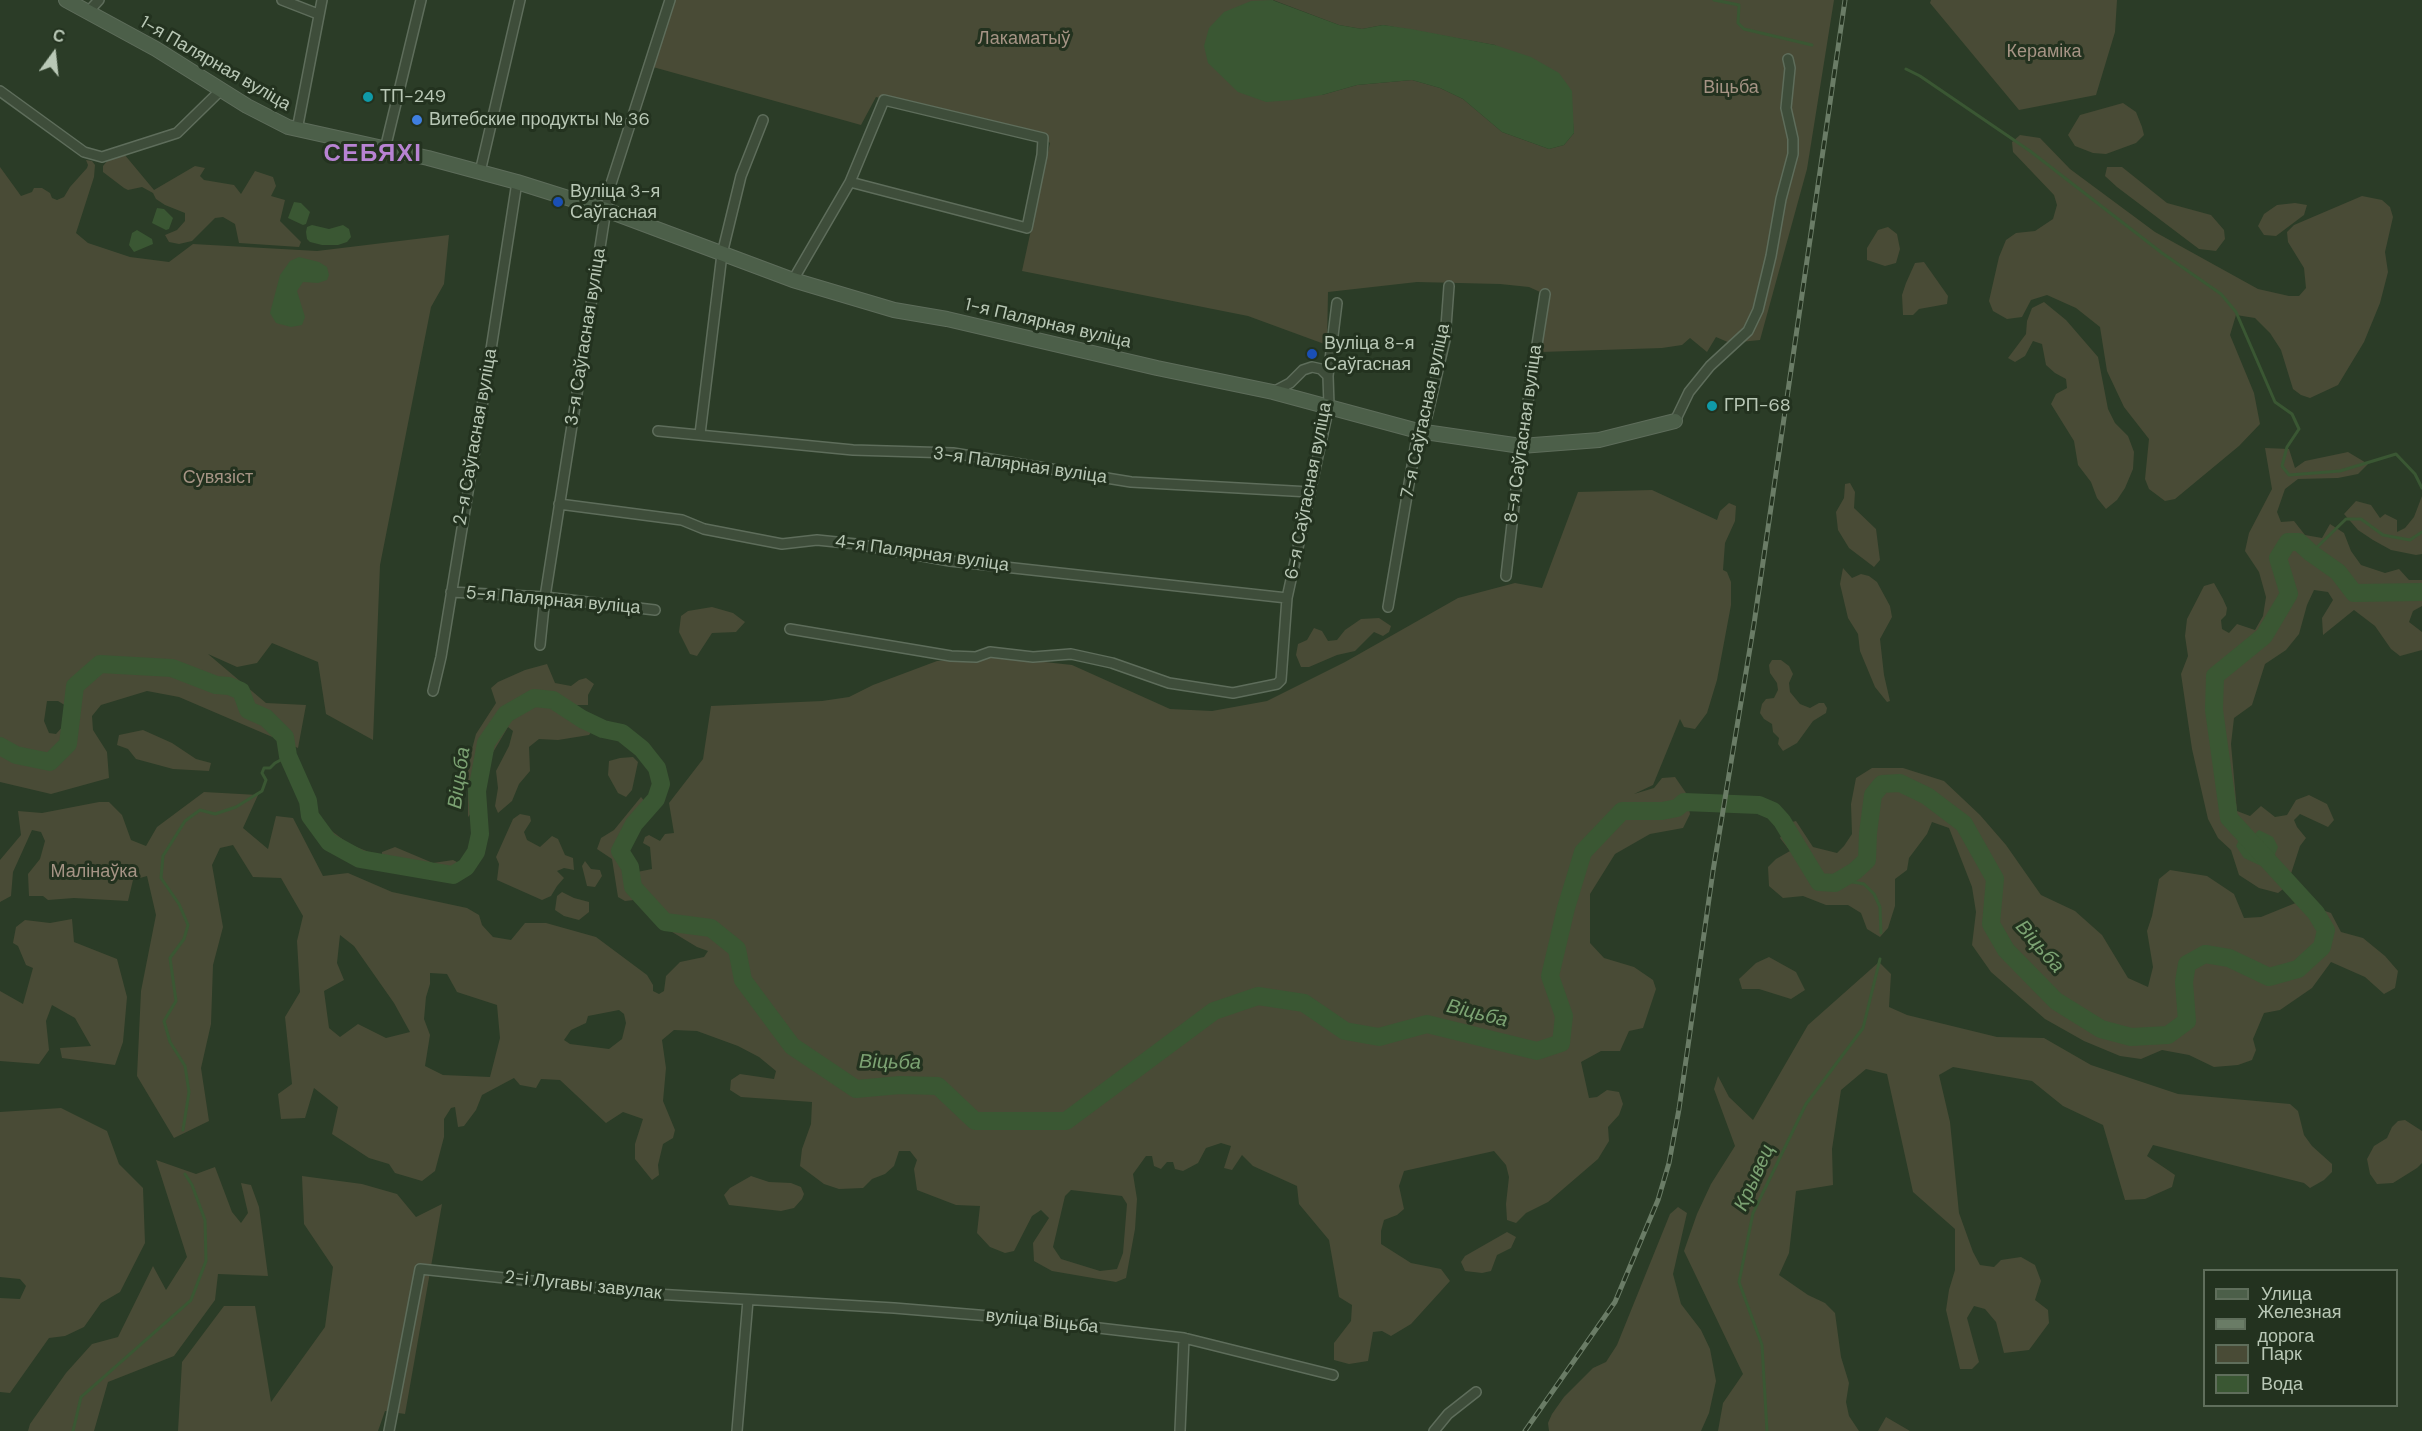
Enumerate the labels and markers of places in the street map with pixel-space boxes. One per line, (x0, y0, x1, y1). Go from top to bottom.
place label: ТП-249 (380, 86, 446, 108)
marker: ТП-249 (361, 90, 375, 104)
place label: Витебские продукты № 36 (429, 109, 650, 131)
marker: Витебские продукты № 36 (410, 113, 424, 127)
place label: Вуліца 3-я Саўгасная (570, 181, 660, 224)
marker: Вуліца 3-я Саўгасная (551, 195, 565, 209)
place label: Вуліца 8-я Саўгасная (1324, 333, 1414, 376)
marker: Вуліца 8-я Саўгасная (1305, 347, 1319, 361)
place label: ГРП-68 (1724, 395, 1791, 417)
marker: ГРП-68 (1705, 399, 1719, 413)

